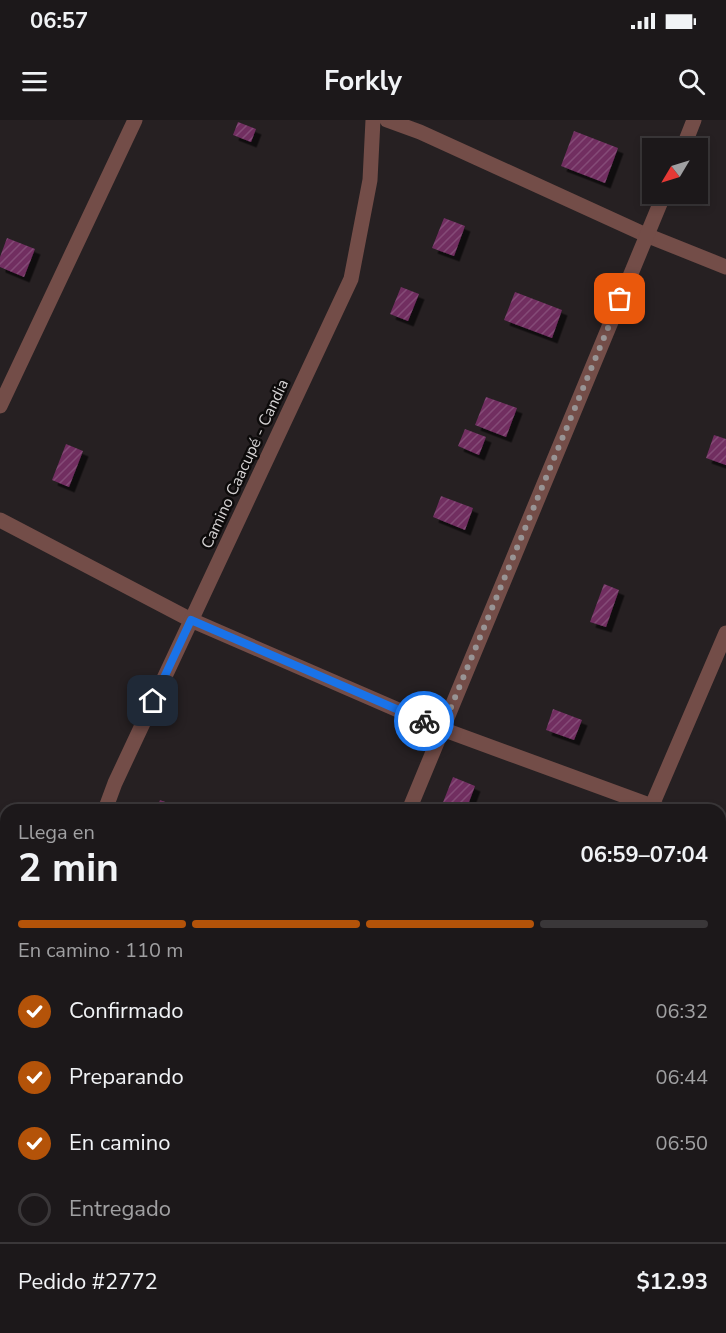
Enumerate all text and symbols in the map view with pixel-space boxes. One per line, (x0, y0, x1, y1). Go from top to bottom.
text: 06:57 (30, 6, 88, 36)
text: Forkly (324, 63, 402, 100)
icon: menu (18, 65, 51, 98)
icon: search (675, 65, 708, 98)
north arrow (642, 138, 708, 204)
map controls (642, 138, 708, 204)
pin (594, 273, 645, 324)
icon: bag (603, 282, 636, 315)
street label: Camino Caacupé - Candia (196, 376, 294, 552)
pin (127, 675, 178, 726)
icon: home (136, 684, 169, 717)
courier (394, 691, 454, 751)
icon: bike (408, 705, 441, 738)
text: Llega en (18, 819, 95, 846)
text: 06:59–07:04 (580, 840, 708, 870)
text: 2 min (18, 842, 119, 895)
text: En camino · 110 m (18, 937, 183, 964)
icon: check (18, 995, 51, 1028)
text: Confirmado (69, 996, 184, 1026)
text: 06:32 (655, 998, 708, 1025)
icon: check (18, 1061, 51, 1094)
text: Preparando (69, 1062, 184, 1092)
text: 06:44 (655, 1064, 708, 1091)
icon: check (18, 1127, 51, 1160)
text: En camino (69, 1128, 170, 1158)
text: 06:50 (655, 1130, 708, 1157)
text: Entregado (69, 1194, 171, 1224)
text: Pedido #2772 (18, 1267, 158, 1297)
text: $12.93 (637, 1267, 708, 1297)

